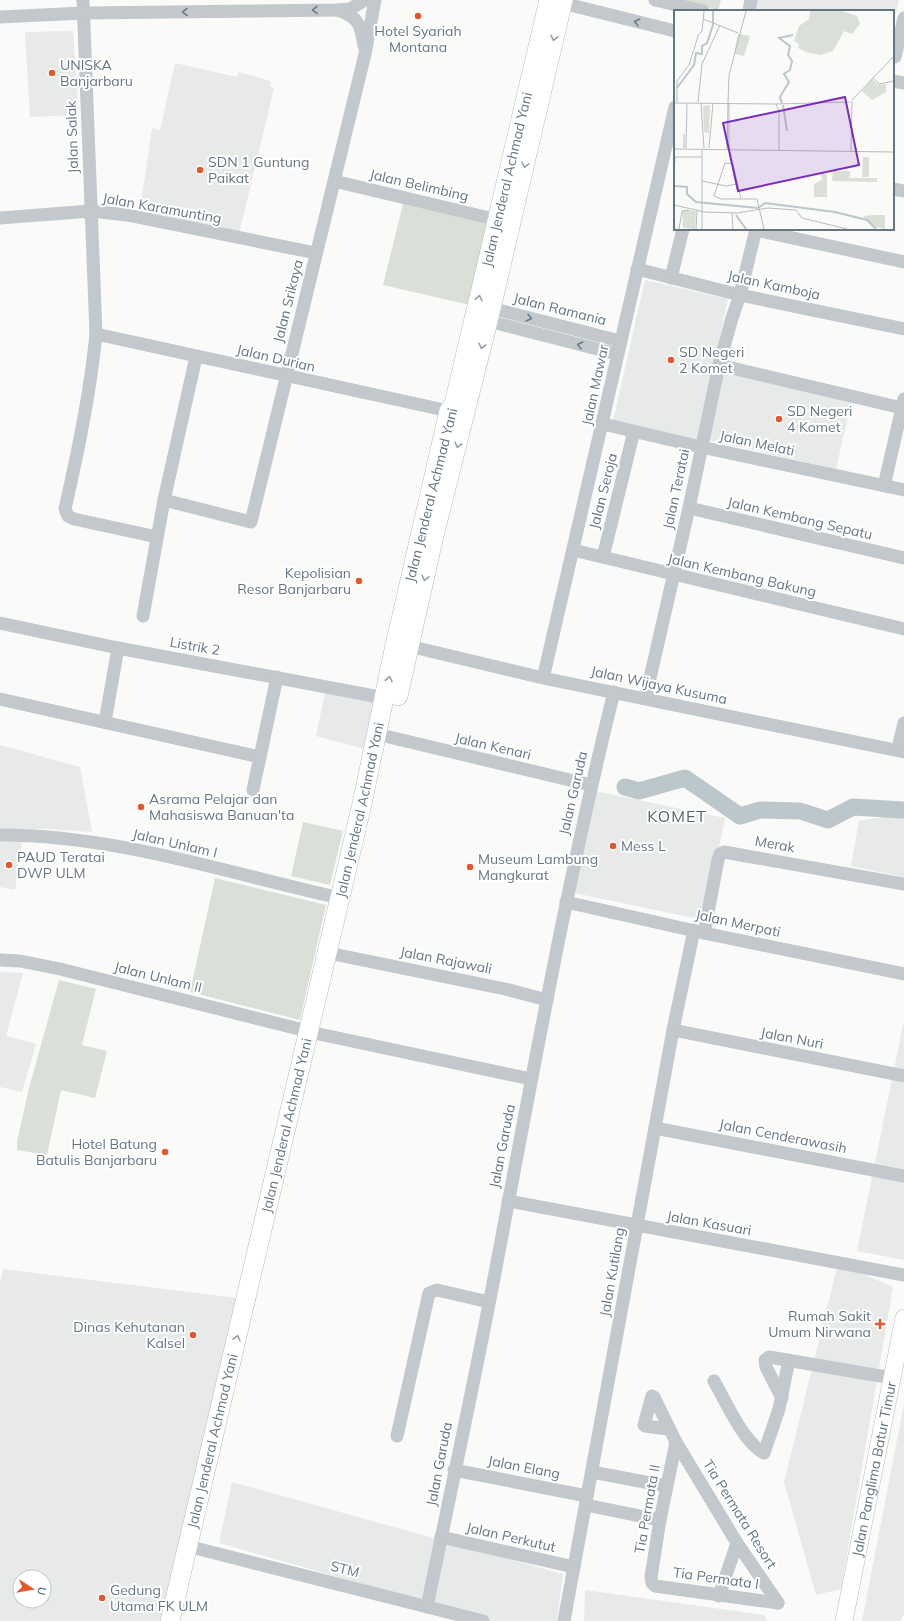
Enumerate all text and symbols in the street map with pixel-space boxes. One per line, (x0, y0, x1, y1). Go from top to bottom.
one-way arrow (312, 6, 318, 14)
one-way arrow (182, 8, 188, 16)
inset map (674, 10, 894, 230)
marker: Hotel Syariah Montana (413, 11, 423, 21)
one-way arrow (634, 18, 641, 27)
place label: Hotel Syariah Montana (374, 22, 462, 56)
one-way arrow (551, 35, 559, 41)
place label: UNISKA Banjarbaru (60, 56, 133, 90)
marker: UNISKA Banjarbaru (47, 68, 57, 78)
street label: Jalan Jenderal Achmad Yani (478, 90, 536, 269)
street label: Jalan Salak (62, 100, 82, 174)
place label: SDN 1 Guntung Paikat (208, 153, 310, 187)
one-way arrow (521, 161, 529, 168)
marker: SDN 1 Guntung Paikat (195, 165, 205, 175)
street label: Jalan Belimbing (368, 165, 470, 205)
street label: Jalan Karamunting (101, 189, 223, 227)
street label: Jalan Srikaya (269, 258, 307, 344)
street label: Jalan Kamboja (726, 266, 822, 304)
street label: Jalan Ramania (512, 289, 608, 329)
one-way arrow (474, 295, 483, 302)
one-way arrow (525, 313, 532, 322)
street label: Jalan Durian (235, 340, 317, 376)
one-way arrow (576, 341, 583, 349)
street label: Jalan Mawar (578, 342, 613, 427)
one-way arrow (479, 343, 487, 349)
place label: SD Negeri 2 Komet (679, 343, 744, 377)
marker: SD Negeri 2 Komet (666, 355, 676, 365)
place label: SD Negeri 4 Komet (787, 402, 852, 436)
street label: Jalan Jenderal Achmad Yani (401, 406, 461, 584)
marker: SD Negeri 4 Komet (774, 414, 784, 424)
street label: Jalan Melati (718, 426, 796, 460)
one-way arrow (454, 441, 463, 448)
street label: Jalan Teratai (659, 447, 693, 531)
street label: Jalan Seroja (585, 451, 621, 531)
street label: Jalan Kembang Sepatu (726, 493, 874, 543)
street label: Jalan Kembang Bakung (666, 549, 818, 601)
place label: Kepolisian Resor Banjarbaru (237, 564, 351, 598)
one-way arrow (421, 575, 429, 581)
marker: Kepolisian Resor Banjarbaru (354, 576, 364, 586)
street label: Listrik 2 (169, 633, 221, 659)
street label: Jalan Wijaya Kusuma (589, 662, 729, 708)
one-way arrow (384, 676, 392, 682)
street label: Jalan Jenderal Achmad Yani (331, 721, 388, 899)
street label: Jalan Kenari (453, 728, 533, 764)
street label: Jalan Garuda (555, 749, 591, 837)
place label: Asrama Pelajar dan Mahasiswa Banuan'ta (149, 790, 294, 824)
marker: Asrama Pelajar dan Mahasiswa Banuan'ta (136, 802, 146, 812)
district label: KOMET (647, 806, 707, 826)
street label: Jalan Unlam I (131, 825, 219, 861)
street label: Merak (754, 832, 797, 856)
place label: Mess L (621, 837, 666, 855)
marker: Mess L (608, 841, 618, 851)
place label: PAUD Teratai DWP ULM (17, 848, 105, 882)
place label: Museum Lambung Mangkurat (478, 850, 598, 884)
marker: PAUD Teratai DWP ULM (4, 860, 14, 870)
marker: Museum Lambung Mangkurat (465, 862, 475, 872)
street label: Jalan Merpati (694, 905, 782, 941)
street label: Jalan Rajawali (398, 942, 494, 978)
street label: Jalan Unlam II (112, 957, 204, 997)
street label: Jalan Nuri (759, 1023, 825, 1053)
street label: Jalan Jenderal Achmad Yani (257, 1036, 316, 1215)
street label: Jalan Garuda (485, 1102, 519, 1190)
street label: Jalan Cenderawasih (718, 1115, 848, 1157)
place label: Hotel Batung Batulis Banjarbaru (36, 1135, 157, 1169)
marker: Hotel Batung Batulis Banjarbaru (160, 1147, 170, 1157)
street label: Jalan Kasuari (665, 1207, 753, 1239)
street label: Jalan Kutilang (595, 1226, 629, 1318)
place label: Rumah Sakit Umum Nirwana (768, 1307, 871, 1341)
place label: Dinas Kehutanan Kalsel (73, 1318, 185, 1352)
marker: Rumah Sakit Umum Nirwana (874, 1318, 886, 1330)
marker: Dinas Kehutanan Kalsel (188, 1330, 198, 1340)
one-way arrow (232, 1335, 241, 1342)
street label: Jalan Jenderal Achmad Yani (183, 1352, 242, 1530)
street label: Jalan Panglima Batur Timur (848, 1379, 900, 1558)
street label: Jalan Garuda (422, 1420, 456, 1508)
street label: Jalan Elang (486, 1451, 562, 1483)
street label: Tia Permata Resort (699, 1456, 781, 1572)
street label: Tia Permata II (630, 1463, 664, 1555)
street label: Jalan Perkutut (465, 1518, 558, 1556)
street label: STM (329, 1557, 361, 1581)
street label: Tia Permata I (672, 1563, 760, 1593)
north arrow (12, 1569, 52, 1609)
place label: Gedung Utama FK ULM (110, 1581, 208, 1615)
text: U (34, 1586, 49, 1597)
marker: Gedung Utama FK ULM (97, 1593, 107, 1603)

